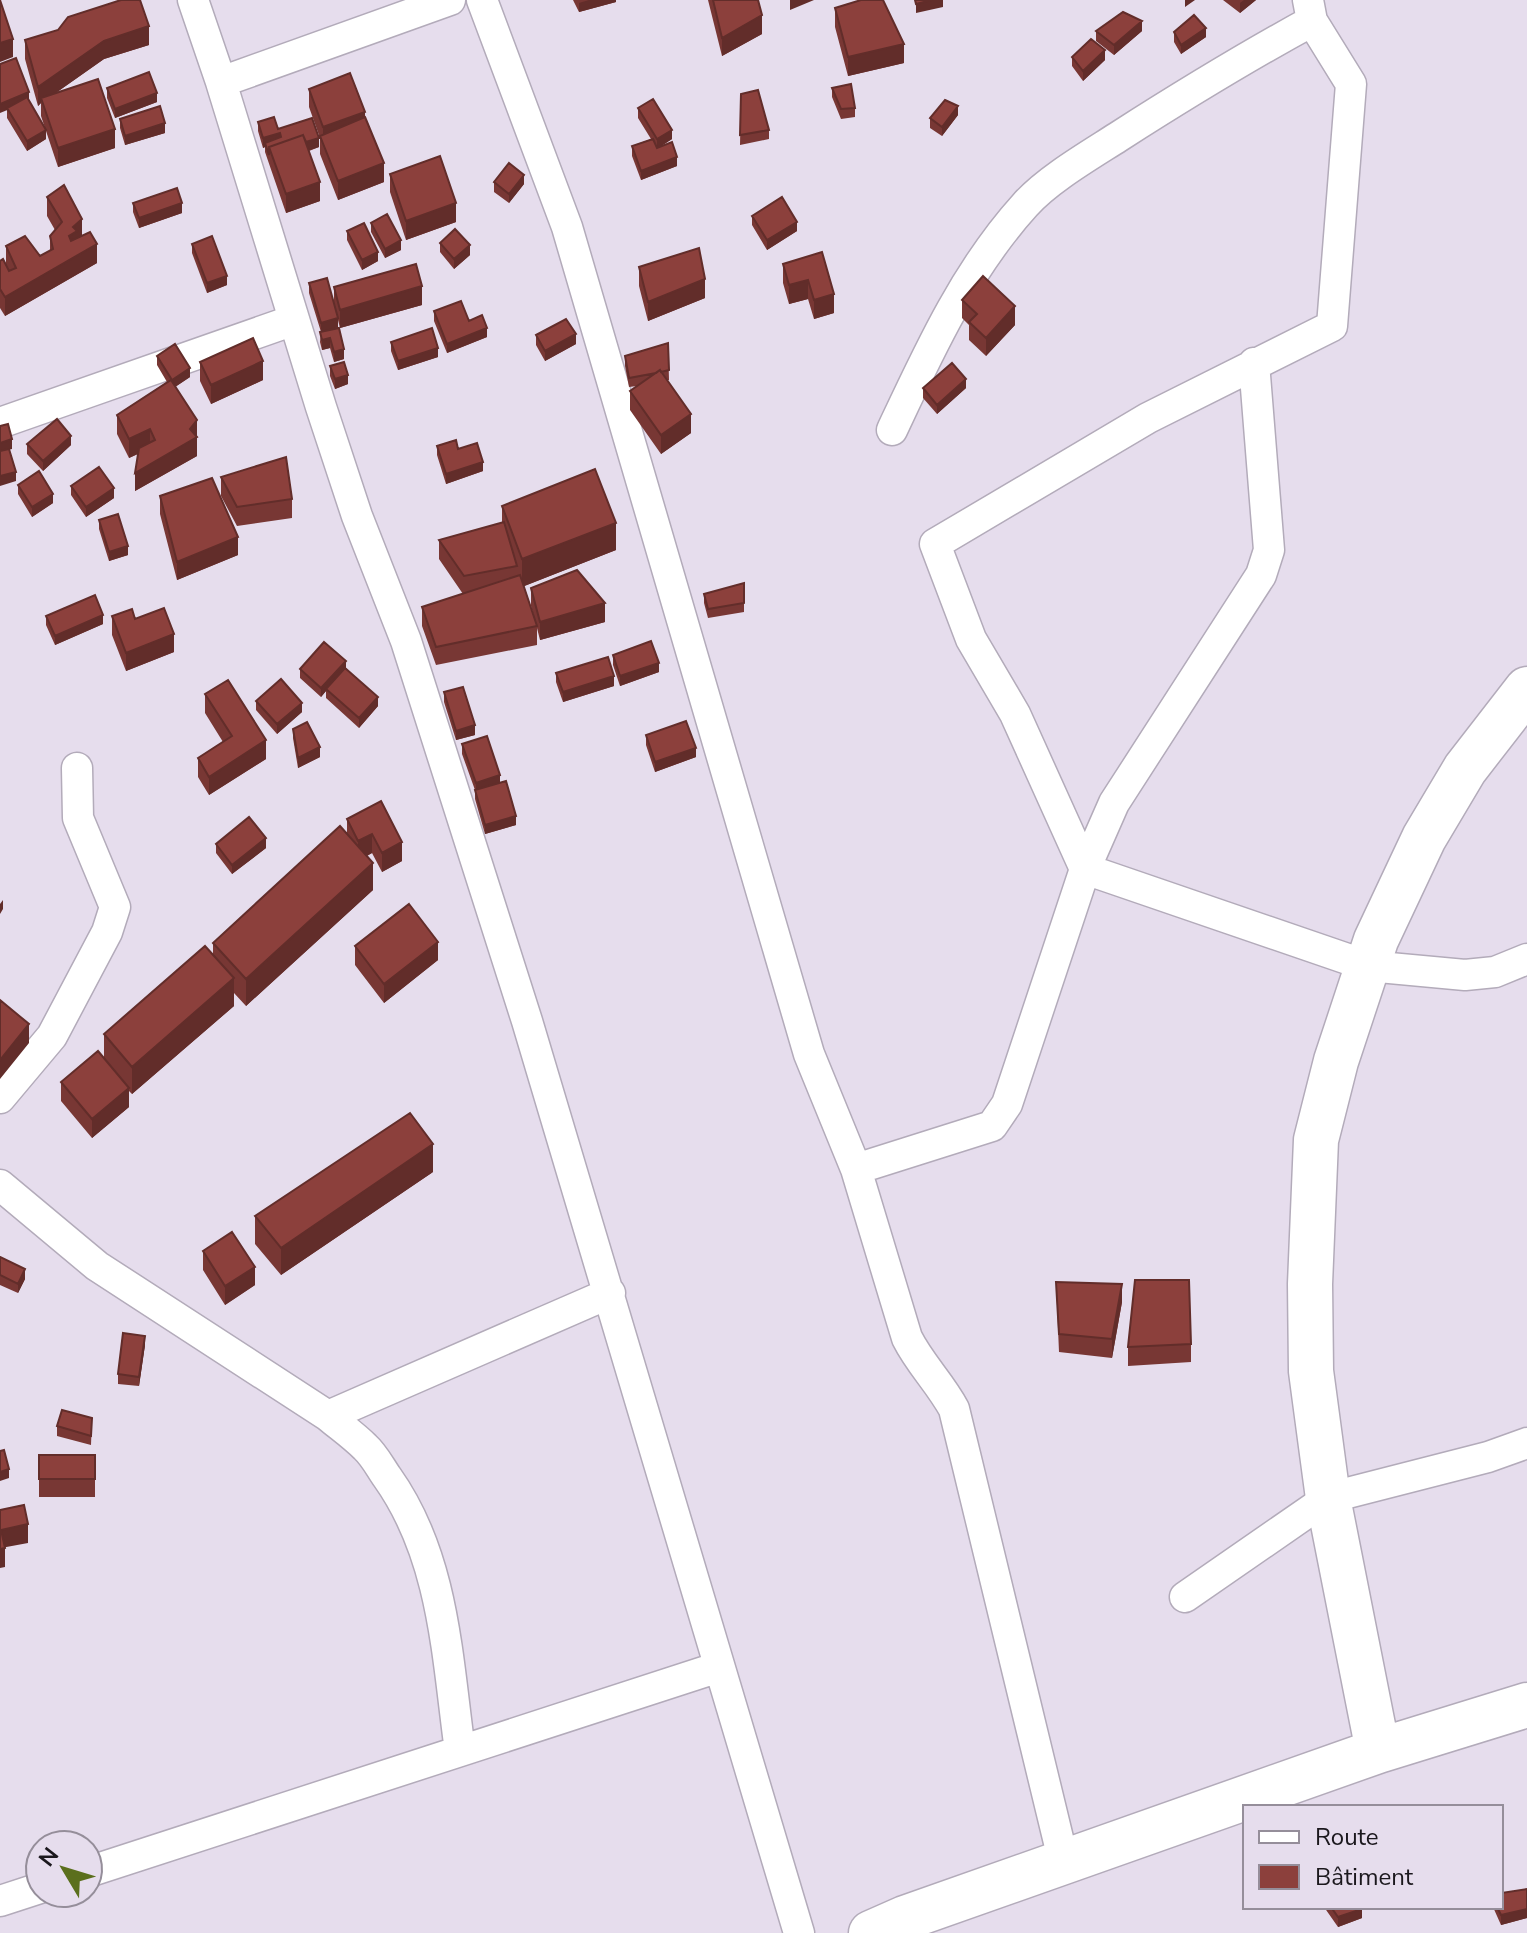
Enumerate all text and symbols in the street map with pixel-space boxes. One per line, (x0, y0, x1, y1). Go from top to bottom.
legend (1243, 1805, 1503, 1909)
text: Route (1315, 1821, 1379, 1853)
north arrow (24, 1829, 104, 1909)
text: N (32, 1842, 66, 1873)
text: Bâtiment (1315, 1861, 1414, 1893)

